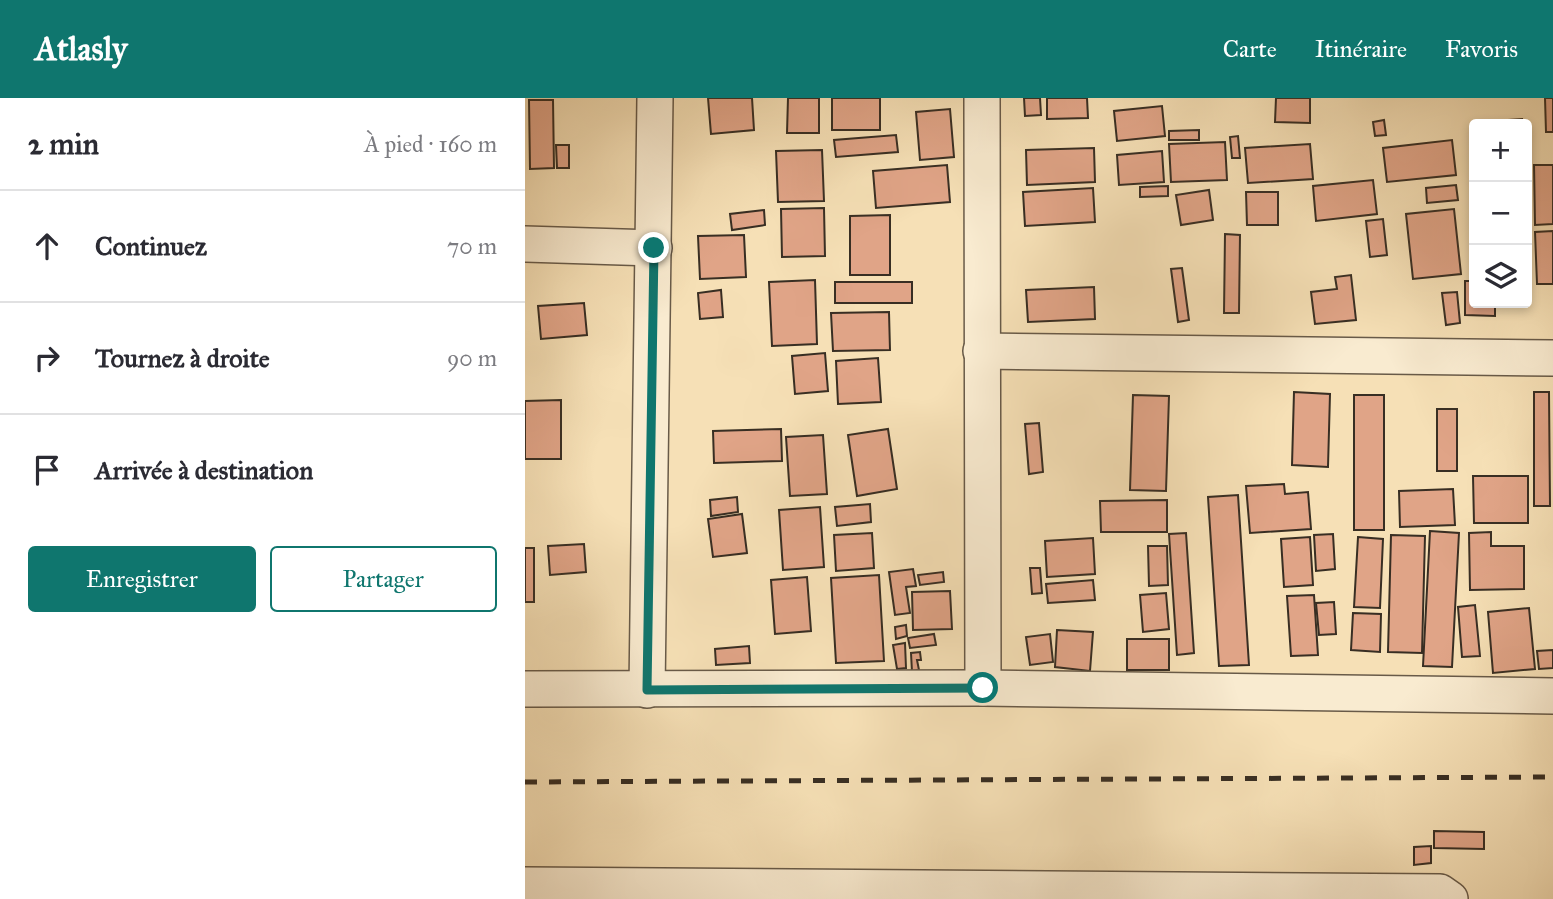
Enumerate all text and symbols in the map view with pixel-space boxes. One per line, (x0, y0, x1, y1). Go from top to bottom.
text: Atlasly (35, 29, 127, 69)
text: Carte (1223, 34, 1277, 64)
text: Itinéraire (1315, 34, 1407, 64)
text: Favoris (1445, 34, 1518, 64)
map controls (1469, 119, 1532, 308)
button: + (1469, 119, 1532, 182)
text: 2 min (28, 126, 99, 162)
text: À pied · 160 m (364, 130, 497, 158)
button: − (1469, 182, 1532, 245)
icon: ahead (28, 227, 66, 265)
text: Continuez (95, 230, 207, 262)
text: 70 m (447, 232, 497, 260)
route end (638, 232, 669, 263)
button: layers (1469, 245, 1532, 308)
icon: right (28, 339, 66, 377)
text: Tournez à droite (95, 342, 270, 374)
text: 90 m (447, 344, 497, 372)
icon: arrive (28, 451, 66, 489)
text: Arrivée à destination (95, 454, 313, 486)
button: Enregistrer (28, 546, 256, 612)
button: Partager (270, 546, 497, 612)
route start (967, 672, 998, 703)

